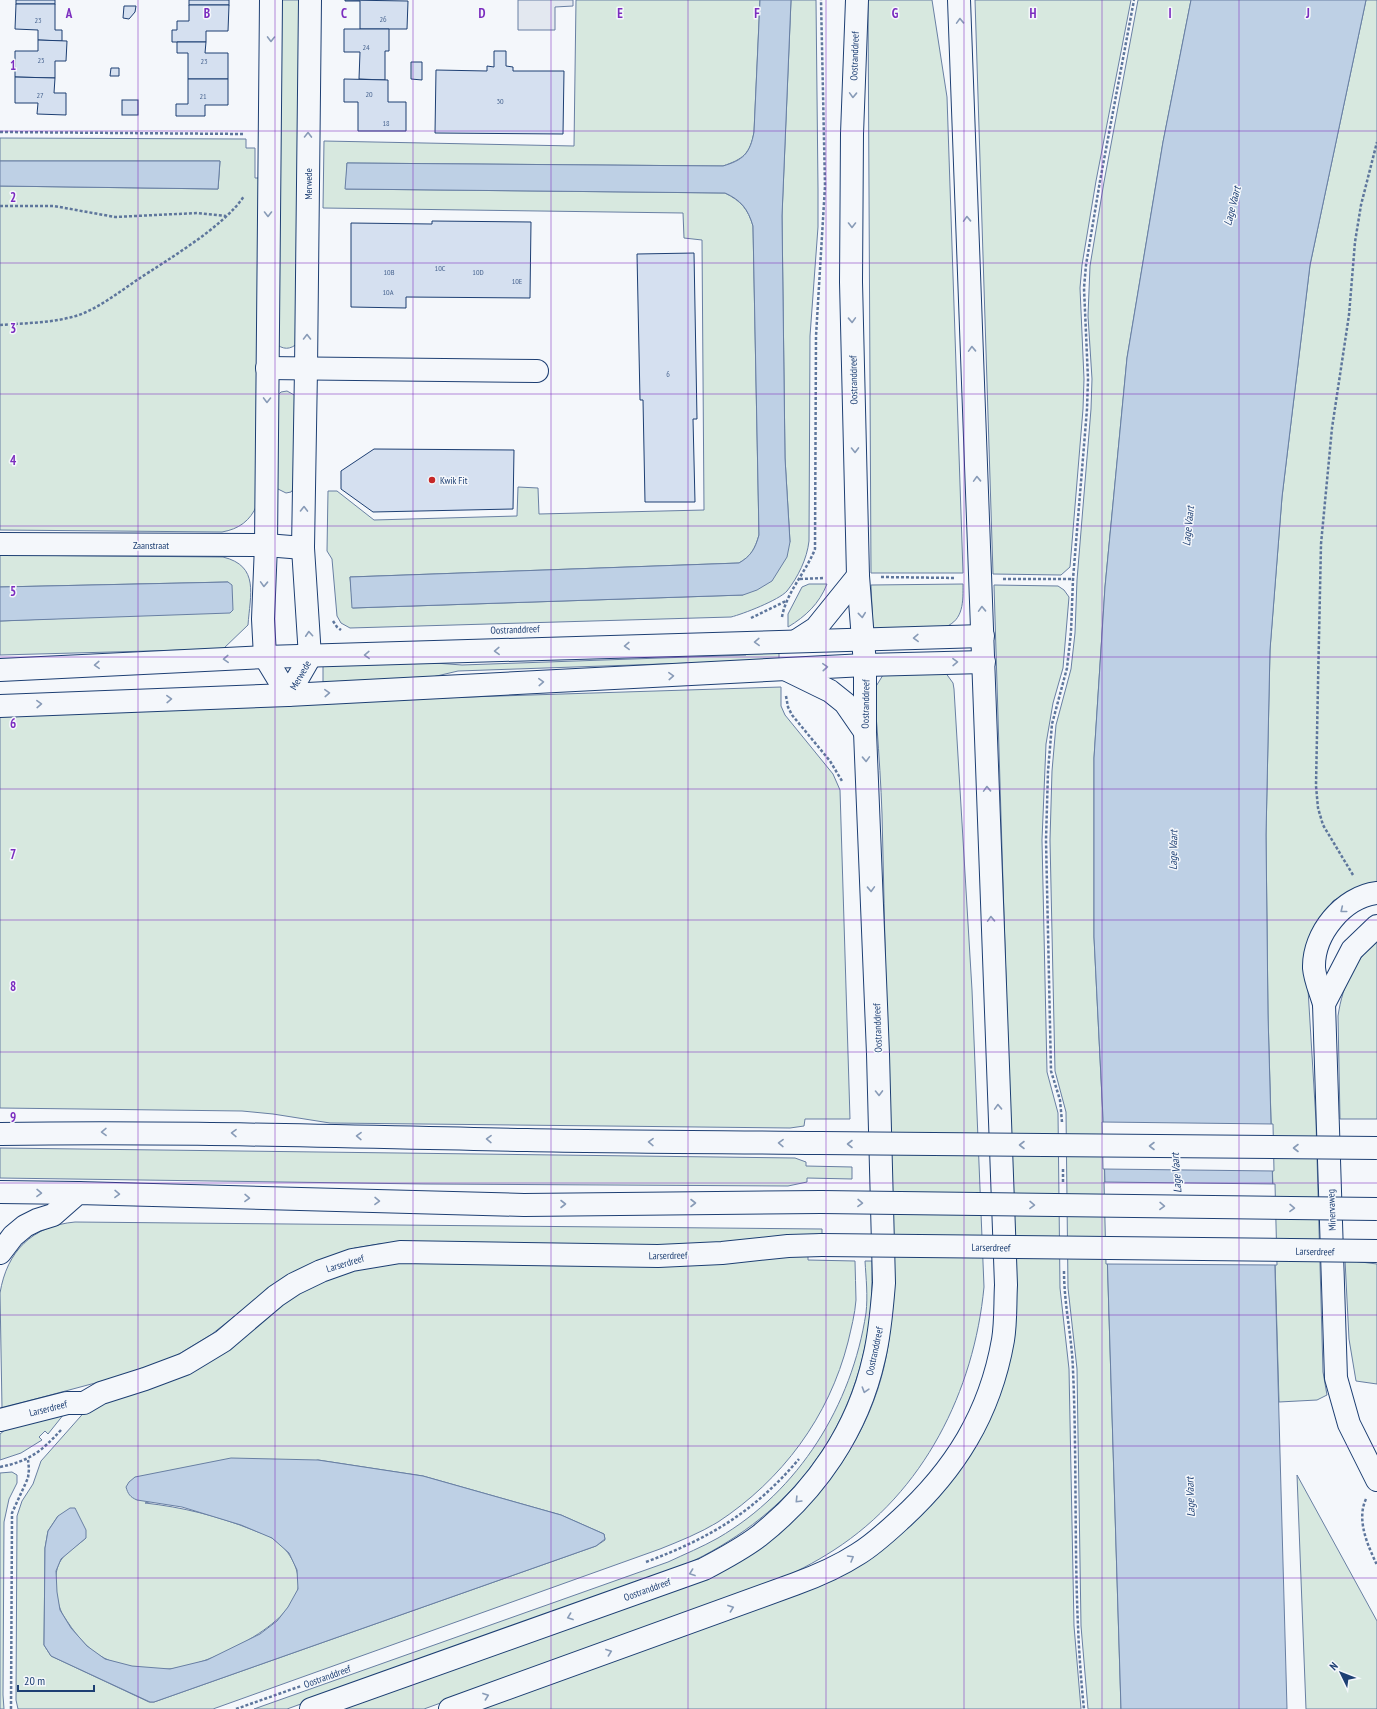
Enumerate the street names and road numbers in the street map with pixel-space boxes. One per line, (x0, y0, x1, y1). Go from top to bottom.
street label: Oostranddreef (847, 31, 862, 81)
street label: Merwede (302, 168, 315, 200)
street label: Oostranddreef (847, 355, 860, 405)
street label: Zaanstraat (133, 539, 169, 552)
street label: Oostranddreef (490, 622, 540, 637)
street label: Merwede (287, 658, 314, 692)
street label: Oostranddreef (859, 679, 872, 729)
street label: Oostranddreef (870, 1003, 885, 1053)
street label: Minervaweg (1324, 1189, 1339, 1231)
street label: Larserdreef (971, 1241, 1011, 1254)
street label: Larserdreef (1295, 1245, 1335, 1258)
street label: Larserdreef (648, 1249, 688, 1262)
street label: Larserdreef (325, 1251, 366, 1275)
street label: Oostranddreef (863, 1325, 886, 1377)
street label: Larserdreef (28, 1397, 69, 1419)
street label: Oostranddreef (622, 1575, 673, 1604)
street label: Oostranddreef (302, 1662, 353, 1691)

